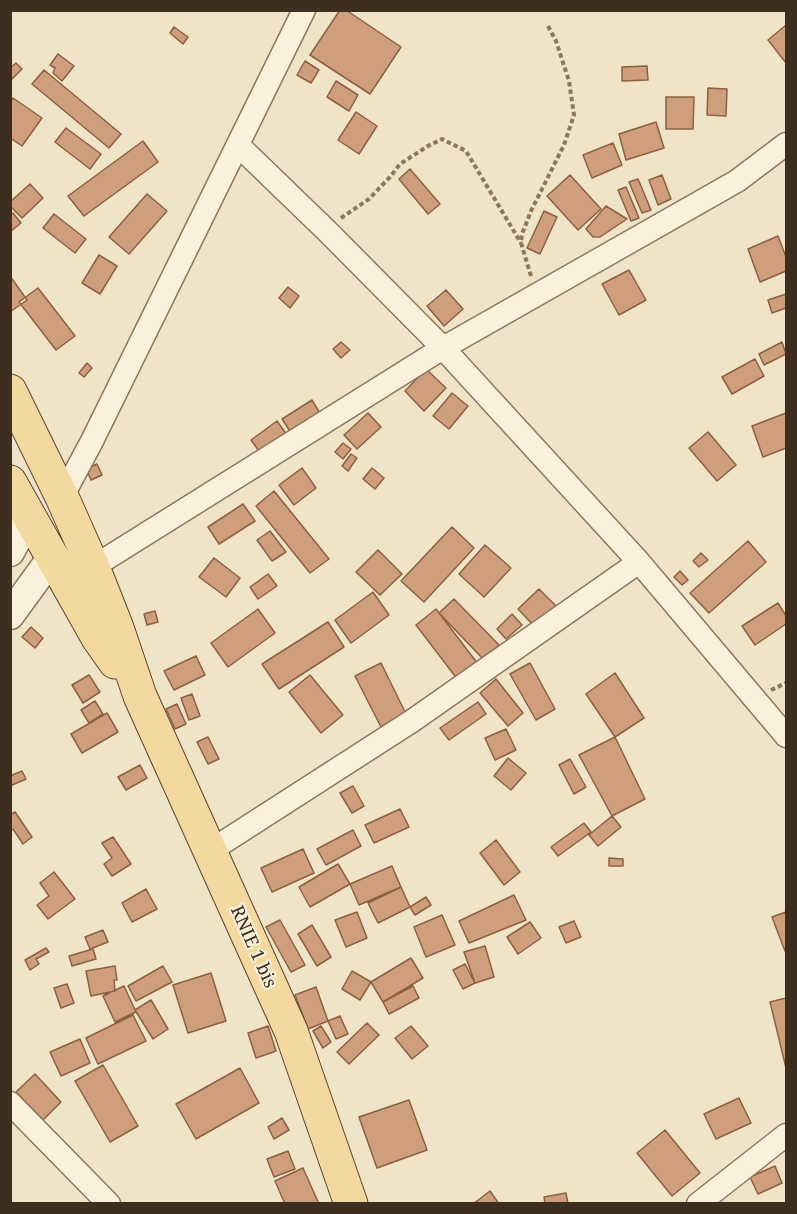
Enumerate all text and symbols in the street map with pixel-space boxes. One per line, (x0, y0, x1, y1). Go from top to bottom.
street label: RNIE 1 bis (225, 903, 281, 991)

